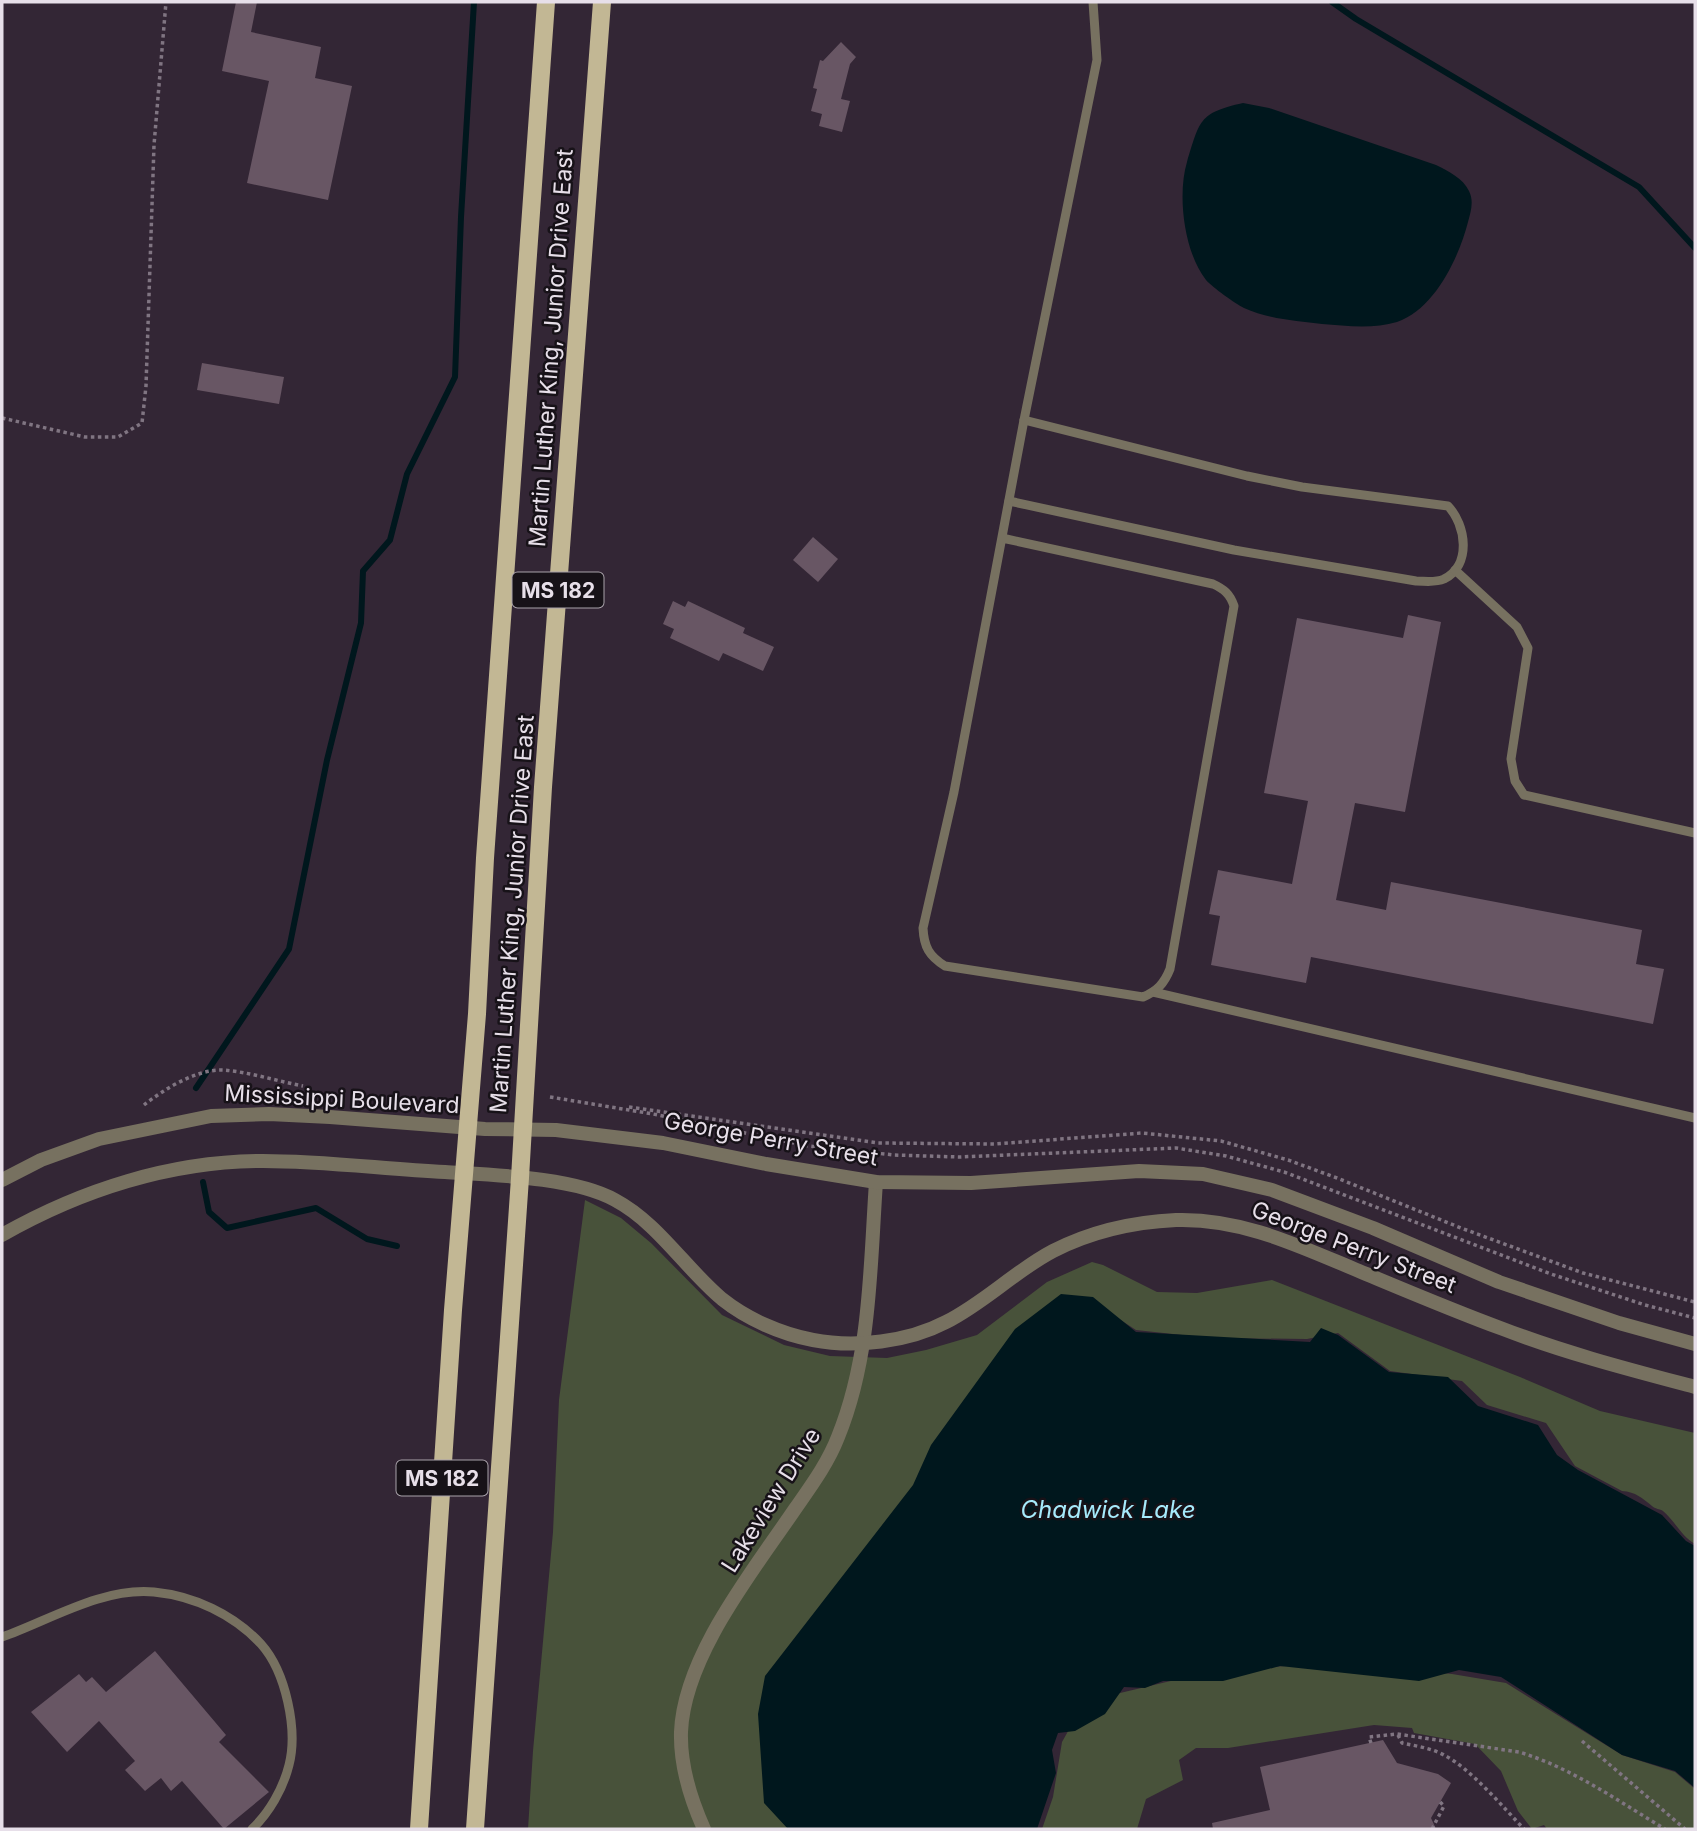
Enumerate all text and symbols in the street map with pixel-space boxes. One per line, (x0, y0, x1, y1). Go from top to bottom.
street label: Martin Luther King, Junior Drive East (523, 148, 579, 548)
road number: MS 182 (512, 572, 604, 608)
street label: Martin Luther King, Junior Drive East (484, 714, 540, 1114)
street label: Mississippi Boulevard (224, 1079, 460, 1119)
street label: George Perry Street (662, 1106, 881, 1172)
street label: George Perry Street (1248, 1195, 1461, 1299)
street label: Lakeview Drive (715, 1423, 827, 1577)
road number: MS 182 (396, 1460, 488, 1496)
water label: Chadwick Lake (1020, 1495, 1196, 1524)

